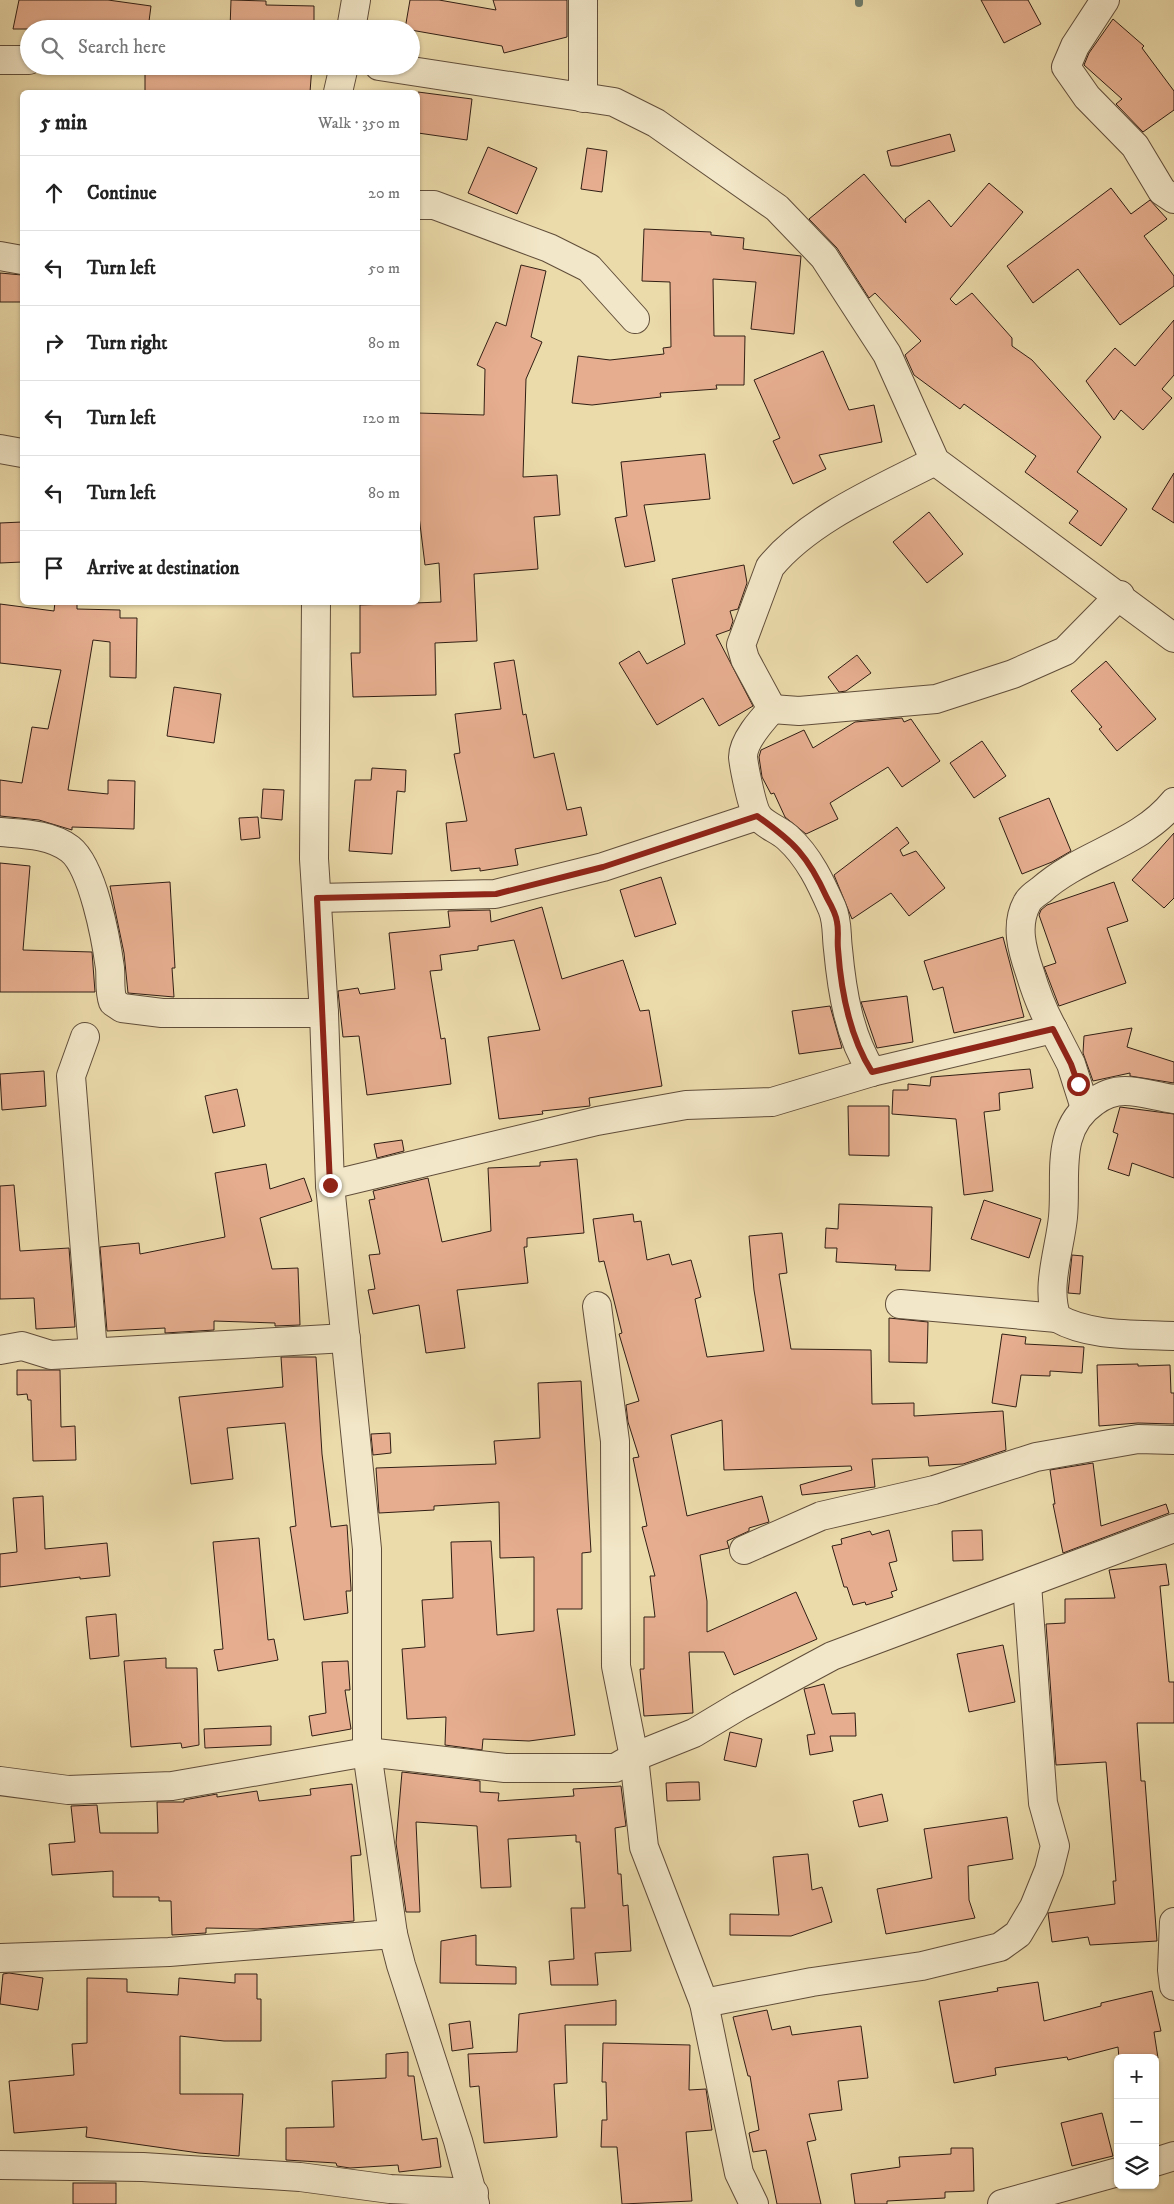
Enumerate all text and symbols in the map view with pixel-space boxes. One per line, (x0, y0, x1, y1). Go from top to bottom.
search box (20, 20, 420, 75)
icon: search (38, 34, 66, 62)
text: Search here (78, 36, 166, 59)
text: 5 min (40, 110, 87, 136)
text: Walk · 350 m (318, 113, 400, 133)
icon: ahead (40, 179, 68, 207)
text: Continue (87, 182, 157, 205)
text: 20 m (368, 183, 400, 203)
icon: left (40, 254, 68, 282)
text: Turn left (87, 257, 156, 280)
text: 50 m (368, 258, 400, 278)
icon: right (40, 329, 68, 357)
text: Turn right (87, 332, 167, 355)
text: 80 m (368, 333, 400, 353)
icon: left (40, 404, 68, 432)
text: Turn left (87, 407, 156, 430)
text: 120 m (362, 408, 400, 428)
icon: left (40, 479, 68, 507)
text: Turn left (87, 482, 156, 505)
text: 80 m (368, 483, 400, 503)
icon: arrive (40, 554, 68, 582)
text: Arrive at destination (87, 557, 239, 580)
route start (1067, 1073, 1090, 1096)
route end (319, 1174, 342, 1197)
map controls (1114, 2054, 1159, 2189)
button: + (1114, 2054, 1159, 2099)
button: − (1114, 2099, 1159, 2144)
button: layers (1114, 2144, 1159, 2189)

